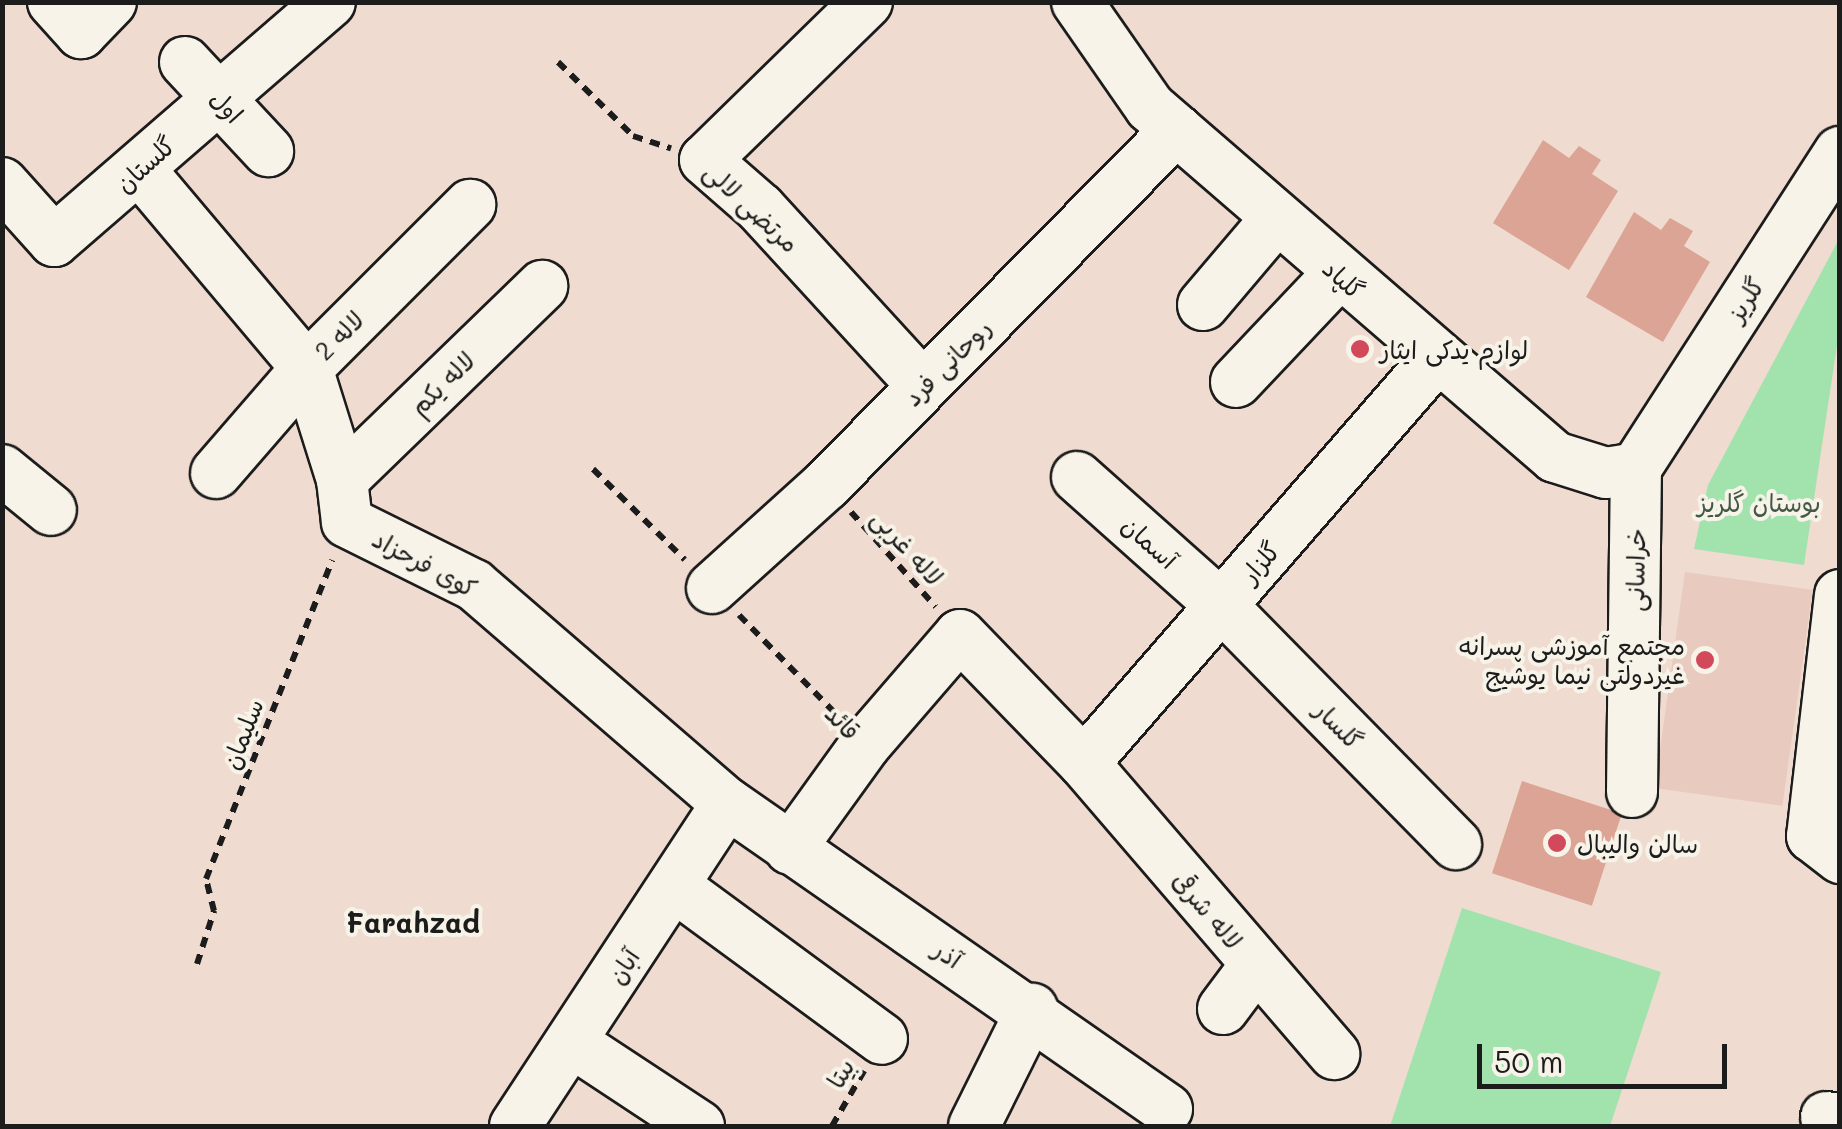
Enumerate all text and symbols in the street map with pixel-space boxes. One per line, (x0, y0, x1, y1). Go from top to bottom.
street label: اول (204, 83, 250, 129)
street label: گلستان (109, 129, 181, 199)
street label: مرتضی لالی (698, 156, 806, 258)
street label: گلپاد (1317, 253, 1371, 305)
street label: گلریز (1720, 271, 1770, 327)
street label: لاله 2 (308, 304, 370, 366)
street label: روحانی فرد (897, 312, 997, 412)
place label: لوازم یدکی ایثار (1380, 334, 1528, 364)
marker: لوازم یدکی ایثار (1349, 338, 1371, 360)
street label: لاله یکم (403, 345, 481, 421)
park label: بوستان گلریز (1697, 487, 1821, 517)
street label: لاله غربی (866, 503, 950, 591)
street label: آسمان (1116, 509, 1184, 575)
street label: کوی فرحزاد (368, 523, 482, 603)
street label: خراسانی (1619, 528, 1651, 612)
street label: گلزار (1234, 535, 1286, 589)
place label: مجتمع آموزشی پسرانه غیردولتی نیما یوشیج (1458, 631, 1685, 690)
marker: مجتمع آموزشی پسرانه غیردولتی نیما یوشیج (1694, 649, 1716, 671)
street label: سلیمان (215, 694, 269, 774)
street label: گلسار (1309, 695, 1369, 755)
street label: قائد (819, 698, 867, 746)
place label: سالن والیبال (1577, 828, 1698, 858)
marker: سالن والیبال (1546, 832, 1568, 854)
street label: لاله شرقی (1167, 865, 1249, 955)
district label: Farahzad (346, 905, 480, 939)
street label: آذر (928, 934, 968, 974)
street label: آبان (601, 943, 645, 989)
scale bar (1482, 1024, 1732, 1086)
text: 50 m (1494, 1041, 1564, 1081)
street label: بیتا (820, 1053, 860, 1093)

